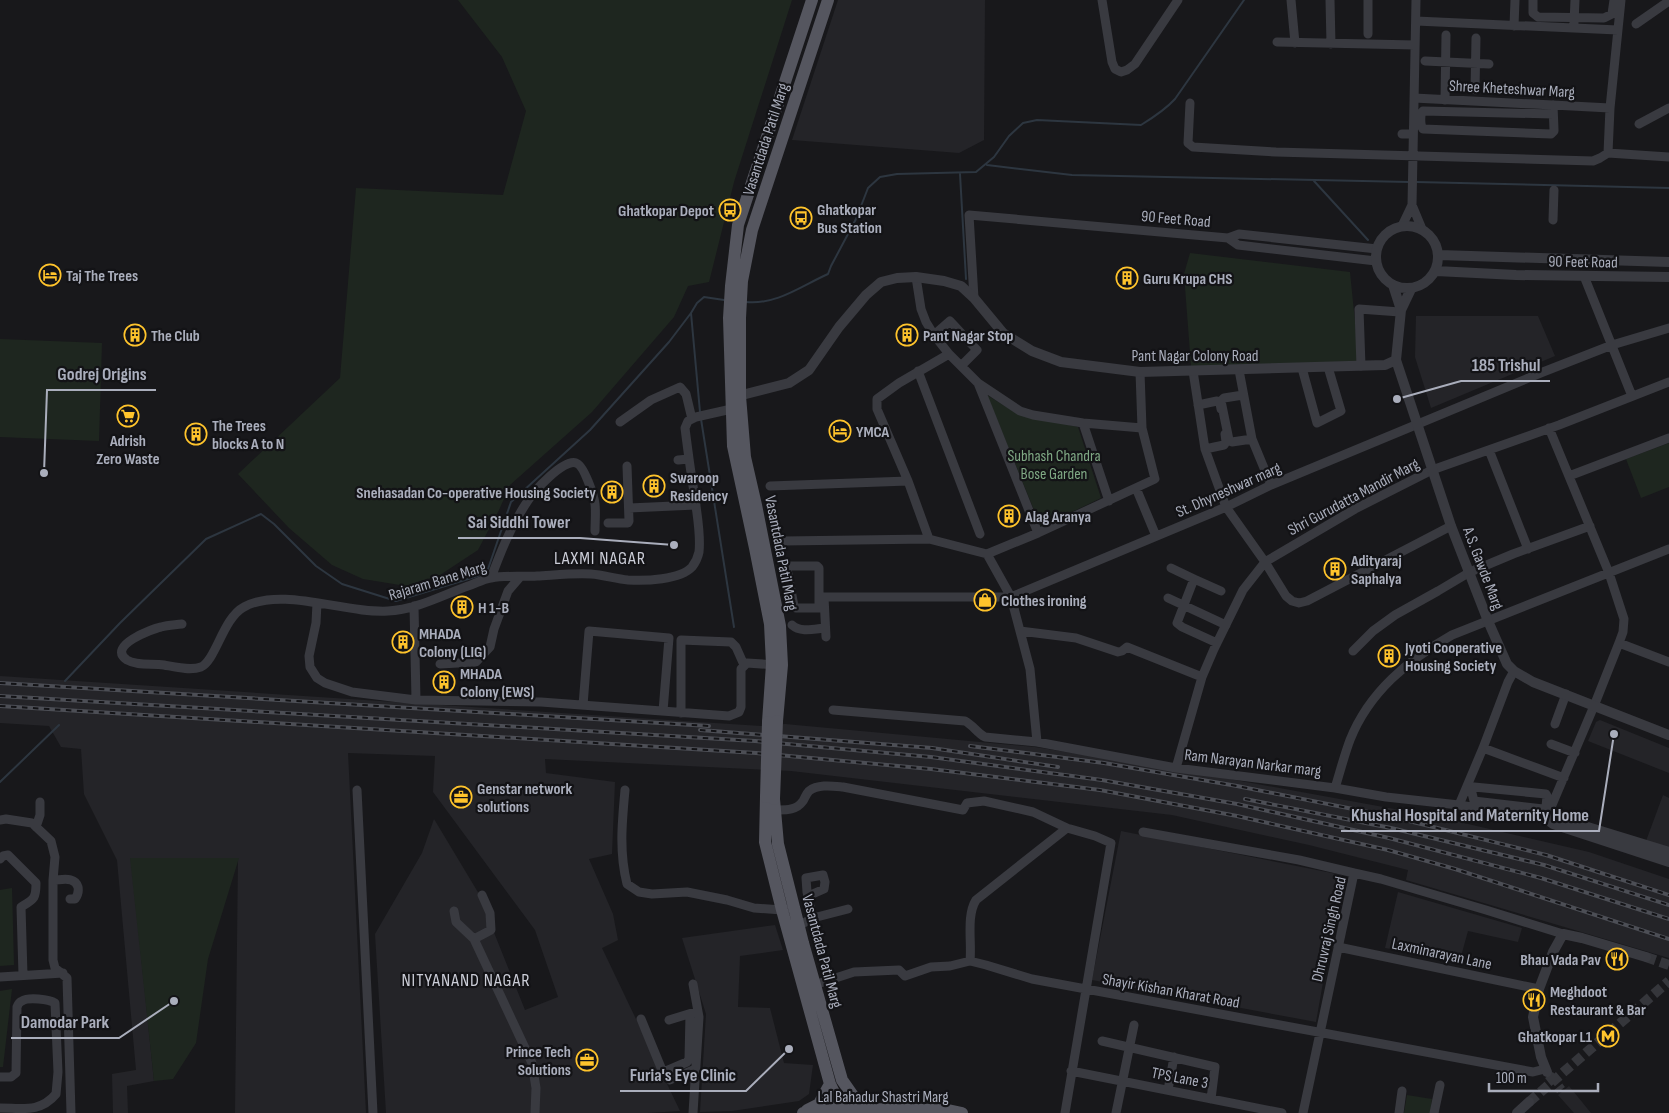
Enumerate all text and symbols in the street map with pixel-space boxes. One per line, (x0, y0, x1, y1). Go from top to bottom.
street label: Shree Kheteshwar Marg (1449, 77, 1575, 102)
street label: Vasantdada Patil Marg (739, 81, 794, 198)
bus stop icon: Ghatkopar Depot (718, 198, 742, 222)
place label: Ghatkopar Bus Station (817, 201, 882, 238)
place label: Ghatkopar Depot (618, 202, 714, 221)
bus stop icon: Ghatkopar Bus Station (789, 206, 813, 230)
street label: 90 Feet Road (1140, 207, 1211, 232)
street label: 90 Feet Road (1548, 252, 1618, 273)
hotel icon: Taj The Trees (38, 263, 62, 287)
building icon: Guru Krupa CHS (1115, 266, 1139, 290)
place label: Taj The Trees (66, 267, 138, 286)
place label: Guru Krupa CHS (1143, 270, 1232, 289)
building icon: The Club (123, 323, 147, 347)
building icon: Pant Nagar Stop (895, 323, 919, 347)
place label: The Club (151, 327, 200, 346)
place label: Pant Nagar Stop (923, 327, 1014, 346)
street label: Pant Nagar Colony Road (1132, 347, 1258, 366)
callout: 185 Trishul (1461, 348, 1550, 381)
text: 185 Trishul (1472, 355, 1540, 376)
callout: Godrej Origins (47, 357, 156, 390)
text: Godrej Origins (57, 364, 147, 385)
supermarket icon: Adrish Zero Waste (116, 404, 140, 428)
place label: The Trees blocks A to N (212, 417, 284, 454)
hotel icon: YMCA (828, 419, 852, 443)
building icon: The Trees blocks A to N (184, 422, 208, 446)
place label: YMCA (856, 423, 890, 442)
place label: Adrish Zero Waste (96, 432, 160, 469)
park label: Subhash Chandra Bose Garden (1007, 447, 1101, 484)
street label: Shri Gurudatta Mandir Marg (1285, 455, 1423, 540)
street label: St. Dhyneshwar marg (1173, 459, 1284, 522)
place label: Swaroop Residency (670, 469, 729, 506)
building icon: Swaroop Residency (642, 474, 666, 498)
building icon: Snehasadan Co-operative Housing Society (600, 480, 624, 504)
place label: Snehasadan Co-operative Housing Society (356, 484, 596, 503)
street label: Vasantdada Patil Marg (760, 494, 801, 612)
building icon: Alag Aranya (997, 504, 1021, 528)
callout: Sai Siddhi Tower (458, 505, 580, 538)
place label: Alag Aranya (1024, 508, 1091, 527)
text: Sai Siddhi Tower (468, 512, 571, 533)
street label: A.S. Gawde Marg (1458, 524, 1507, 613)
district label: LAXMI NAGAR (554, 548, 646, 569)
place label: Adityaraj Saphalya (1350, 552, 1402, 589)
building icon: Adityaraj Saphalya (1323, 557, 1347, 581)
street label: Rajaram Bane Marg (386, 558, 489, 605)
shop icon: Clothes ironing (973, 588, 997, 612)
place label: Clothes ironing (1001, 592, 1087, 611)
building icon: H 1-B (450, 595, 474, 619)
place label: H 1-B (478, 599, 509, 618)
place label: MHADA Colony (LIG) (419, 625, 486, 662)
building icon: MHADA Colony (LIG) (391, 630, 415, 654)
place label: Jyoti Cooperative Housing Society (1404, 639, 1502, 676)
building icon: Jyoti Cooperative Housing Society (1377, 644, 1401, 668)
place label: MHADA Colony (EWS) (460, 665, 534, 702)
building icon: MHADA Colony (EWS) (432, 670, 456, 694)
street label: Ram Narayan Narkar marg (1183, 746, 1322, 781)
place label: Genstar network solutions (477, 780, 572, 817)
office icon: Genstar network solutions (449, 785, 473, 809)
callout: Khushal Hospital and Maternity Home (1341, 798, 1599, 831)
text: Khushal Hospital and Maternity Home (1351, 805, 1589, 826)
street label: Dhruvraj Singh Road (1308, 875, 1351, 984)
street label: Vasantdada Patil Marg (797, 892, 846, 1010)
street label: Laxminarayan Lane (1390, 935, 1493, 974)
restaurant icon: Bhau Vada Pav (1605, 947, 1629, 971)
place label: Bhau Vada Pav (1520, 951, 1601, 970)
district label: NITYANAND NAGAR (401, 970, 531, 991)
street label: Shayir Kishan Kharat Road (1100, 970, 1241, 1013)
place label: Meghdoot Restaurant & Bar (1550, 983, 1646, 1020)
restaurant icon: Meghdoot Restaurant & Bar (1522, 988, 1546, 1012)
callout: Damodar Park (11, 1005, 119, 1038)
text: Damodar Park (21, 1012, 110, 1033)
metro station icon: Ghatkopar L1 (1596, 1024, 1620, 1048)
place label: Ghatkopar L1 (1518, 1028, 1593, 1047)
place label: Prince Tech Solutions (506, 1043, 571, 1080)
office icon: Prince Tech Solutions (575, 1048, 599, 1072)
callout: Furia's Eye Clinic (620, 1058, 746, 1091)
scale bar (1489, 1060, 1598, 1092)
street label: TPS Lane 3 (1150, 1064, 1210, 1093)
text: Furia's Eye Clinic (630, 1065, 736, 1086)
text: 100 m (1496, 1069, 1527, 1088)
street label: Lal Bahadur Shastri Marg (817, 1088, 949, 1107)

